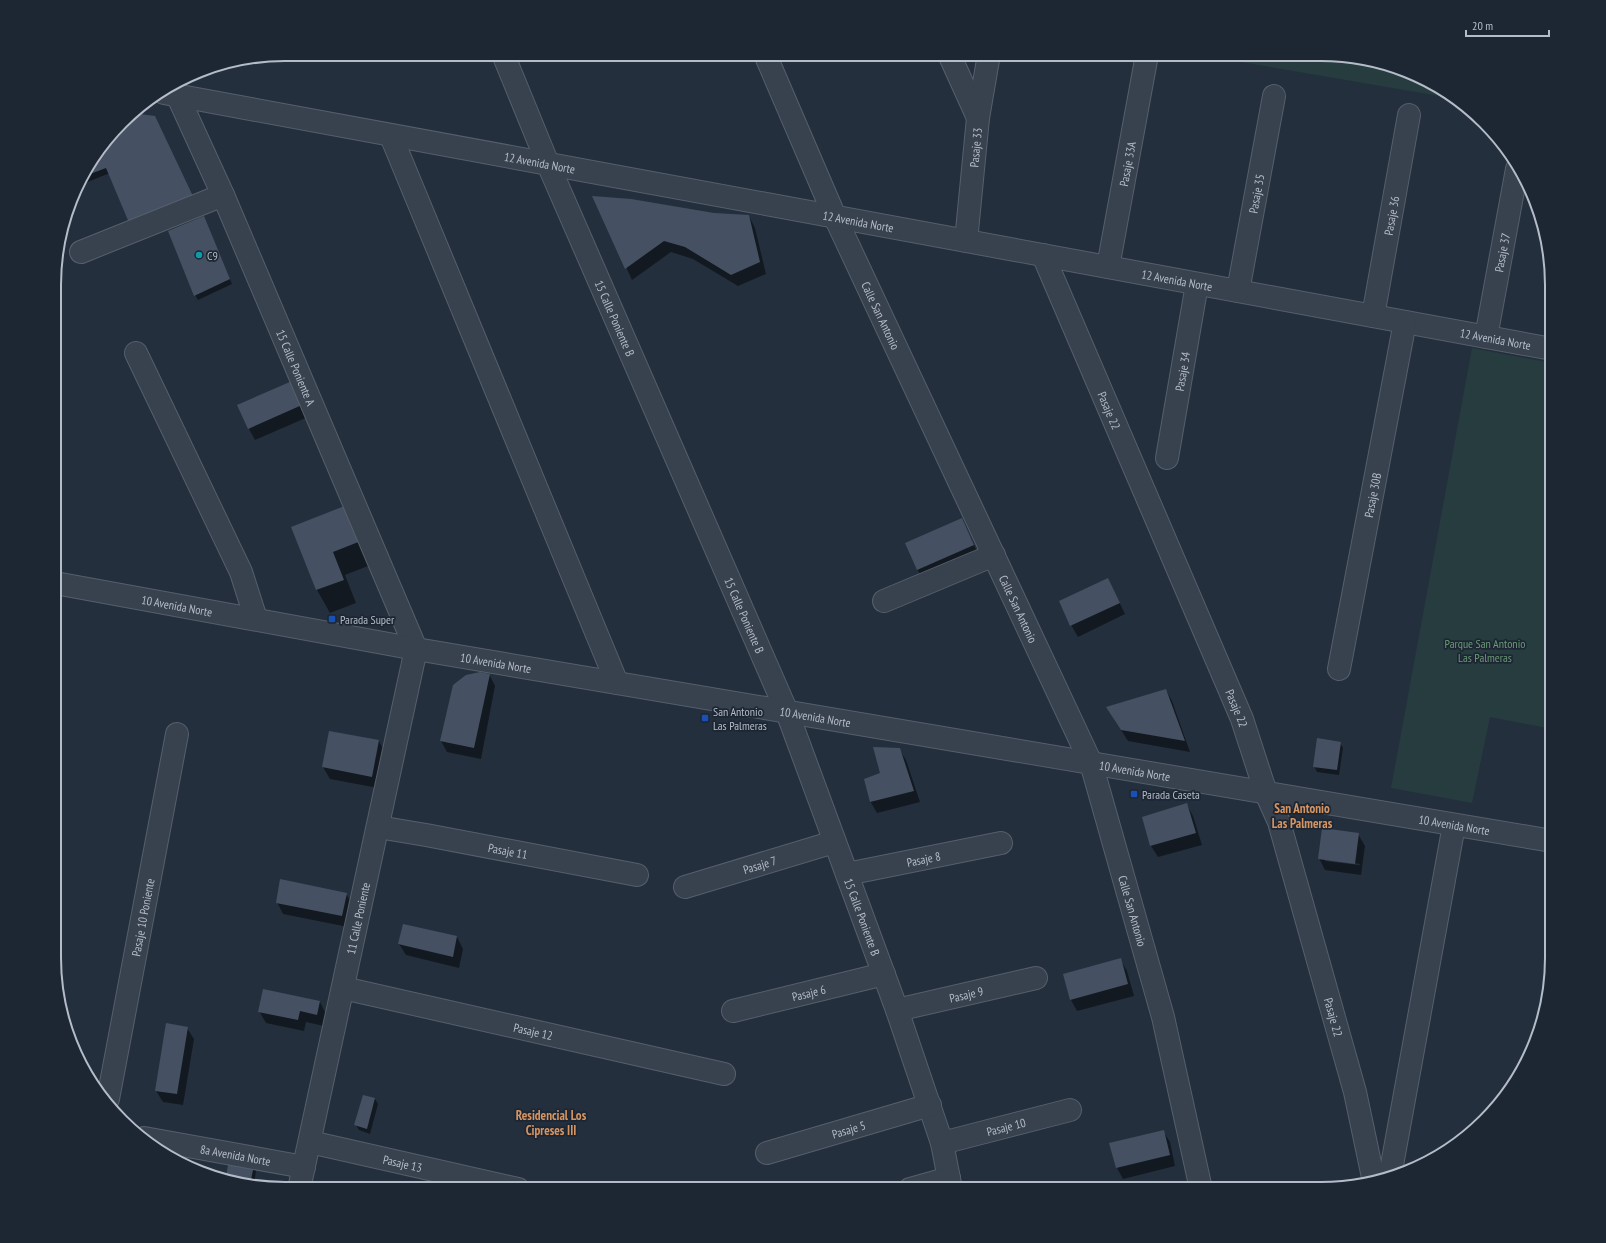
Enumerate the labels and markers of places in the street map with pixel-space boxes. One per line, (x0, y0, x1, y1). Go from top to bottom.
place label: C9 (207, 248, 218, 263)
marker: C9 (194, 250, 204, 260)
place label: Parada Super (340, 612, 395, 627)
marker: Parada Super (327, 614, 337, 624)
place label: San Antonio Las Palmeras (713, 704, 767, 733)
marker: San Antonio Las Palmeras (700, 713, 710, 723)
place label: Parada Caseta (1142, 787, 1200, 802)
marker: Parada Caseta (1129, 789, 1139, 799)

